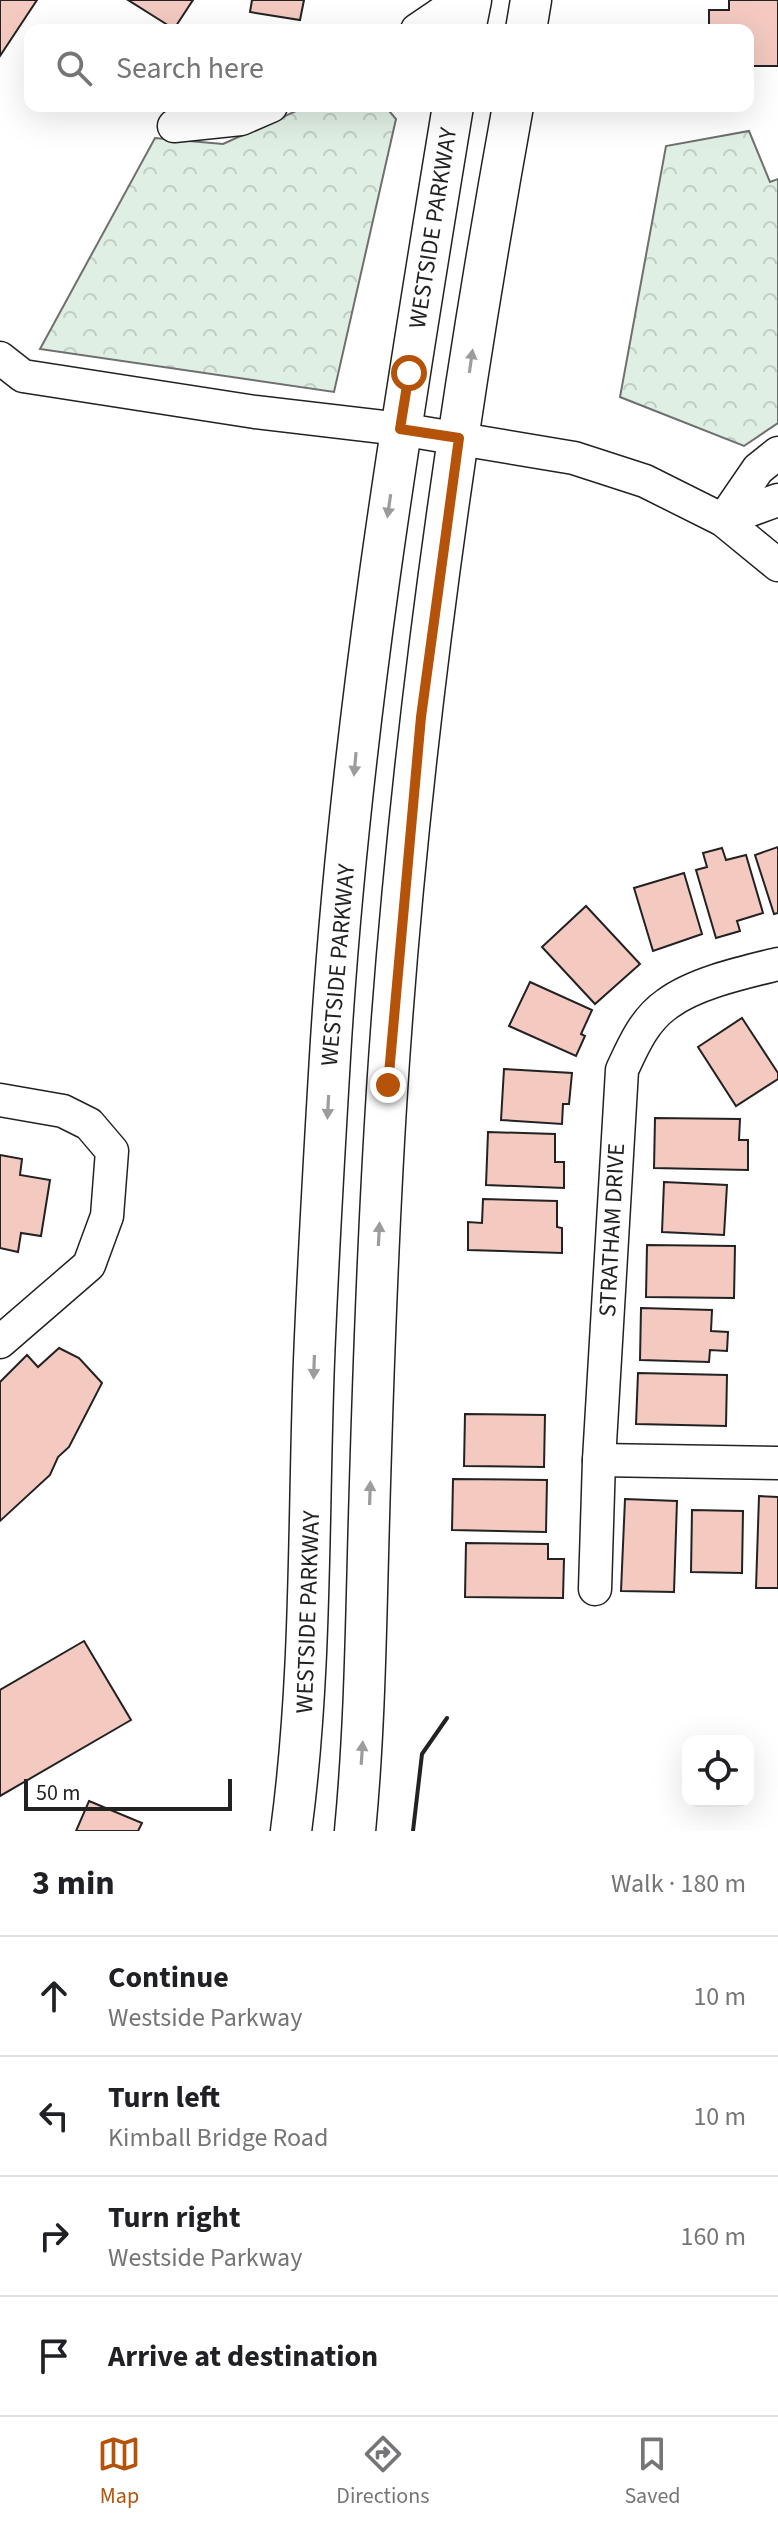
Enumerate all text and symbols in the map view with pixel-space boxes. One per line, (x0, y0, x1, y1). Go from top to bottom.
search box (24, 24, 754, 112)
icon: search (52, 46, 96, 90)
text: Search here (116, 47, 264, 90)
street label: WESTSIDE PARKWAY (400, 124, 466, 331)
one-way arrow (465, 348, 478, 373)
route start (391, 355, 427, 391)
one-way arrow (382, 494, 395, 519)
one-way arrow (349, 752, 362, 777)
street label: WESTSIDE PARKWAY (312, 862, 364, 1068)
route end (370, 1067, 406, 1103)
one-way arrow (321, 1095, 334, 1120)
street label: STRATHAM DRIVE (590, 1142, 634, 1318)
one-way arrow (373, 1221, 386, 1246)
one-way arrow (308, 1355, 320, 1380)
one-way arrow (363, 1480, 376, 1505)
street label: WESTSIDE PARKWAY (287, 1509, 329, 1714)
map controls (682, 1735, 754, 1807)
button: locate (682, 1735, 754, 1807)
one-way arrow (356, 1740, 369, 1765)
scale bar (24, 1775, 232, 1811)
text: 50 m (36, 1777, 81, 1809)
text: 3 min (32, 1859, 115, 1908)
text: Walk · 180 m (611, 1865, 746, 1902)
text: Continue (108, 1956, 229, 1999)
icon: ahead (32, 1974, 76, 2018)
text: 10 m (693, 1978, 746, 2015)
text: Westside Parkway (108, 1999, 302, 2036)
text: Turn left (108, 2076, 220, 2119)
icon: left (32, 2094, 76, 2138)
text: 10 m (693, 2098, 746, 2135)
text: Kimball Bridge Road (108, 2119, 328, 2156)
text: Turn right (108, 2196, 240, 2239)
icon: right (32, 2214, 76, 2258)
text: 160 m (680, 2218, 746, 2255)
text: Westside Parkway (108, 2239, 302, 2276)
icon: arrive (32, 2334, 76, 2378)
text: Arrive at destination (108, 2335, 378, 2378)
tab: Map (97, 2432, 141, 2512)
tab: Directions (336, 2432, 429, 2512)
tab: Saved (624, 2432, 681, 2512)

